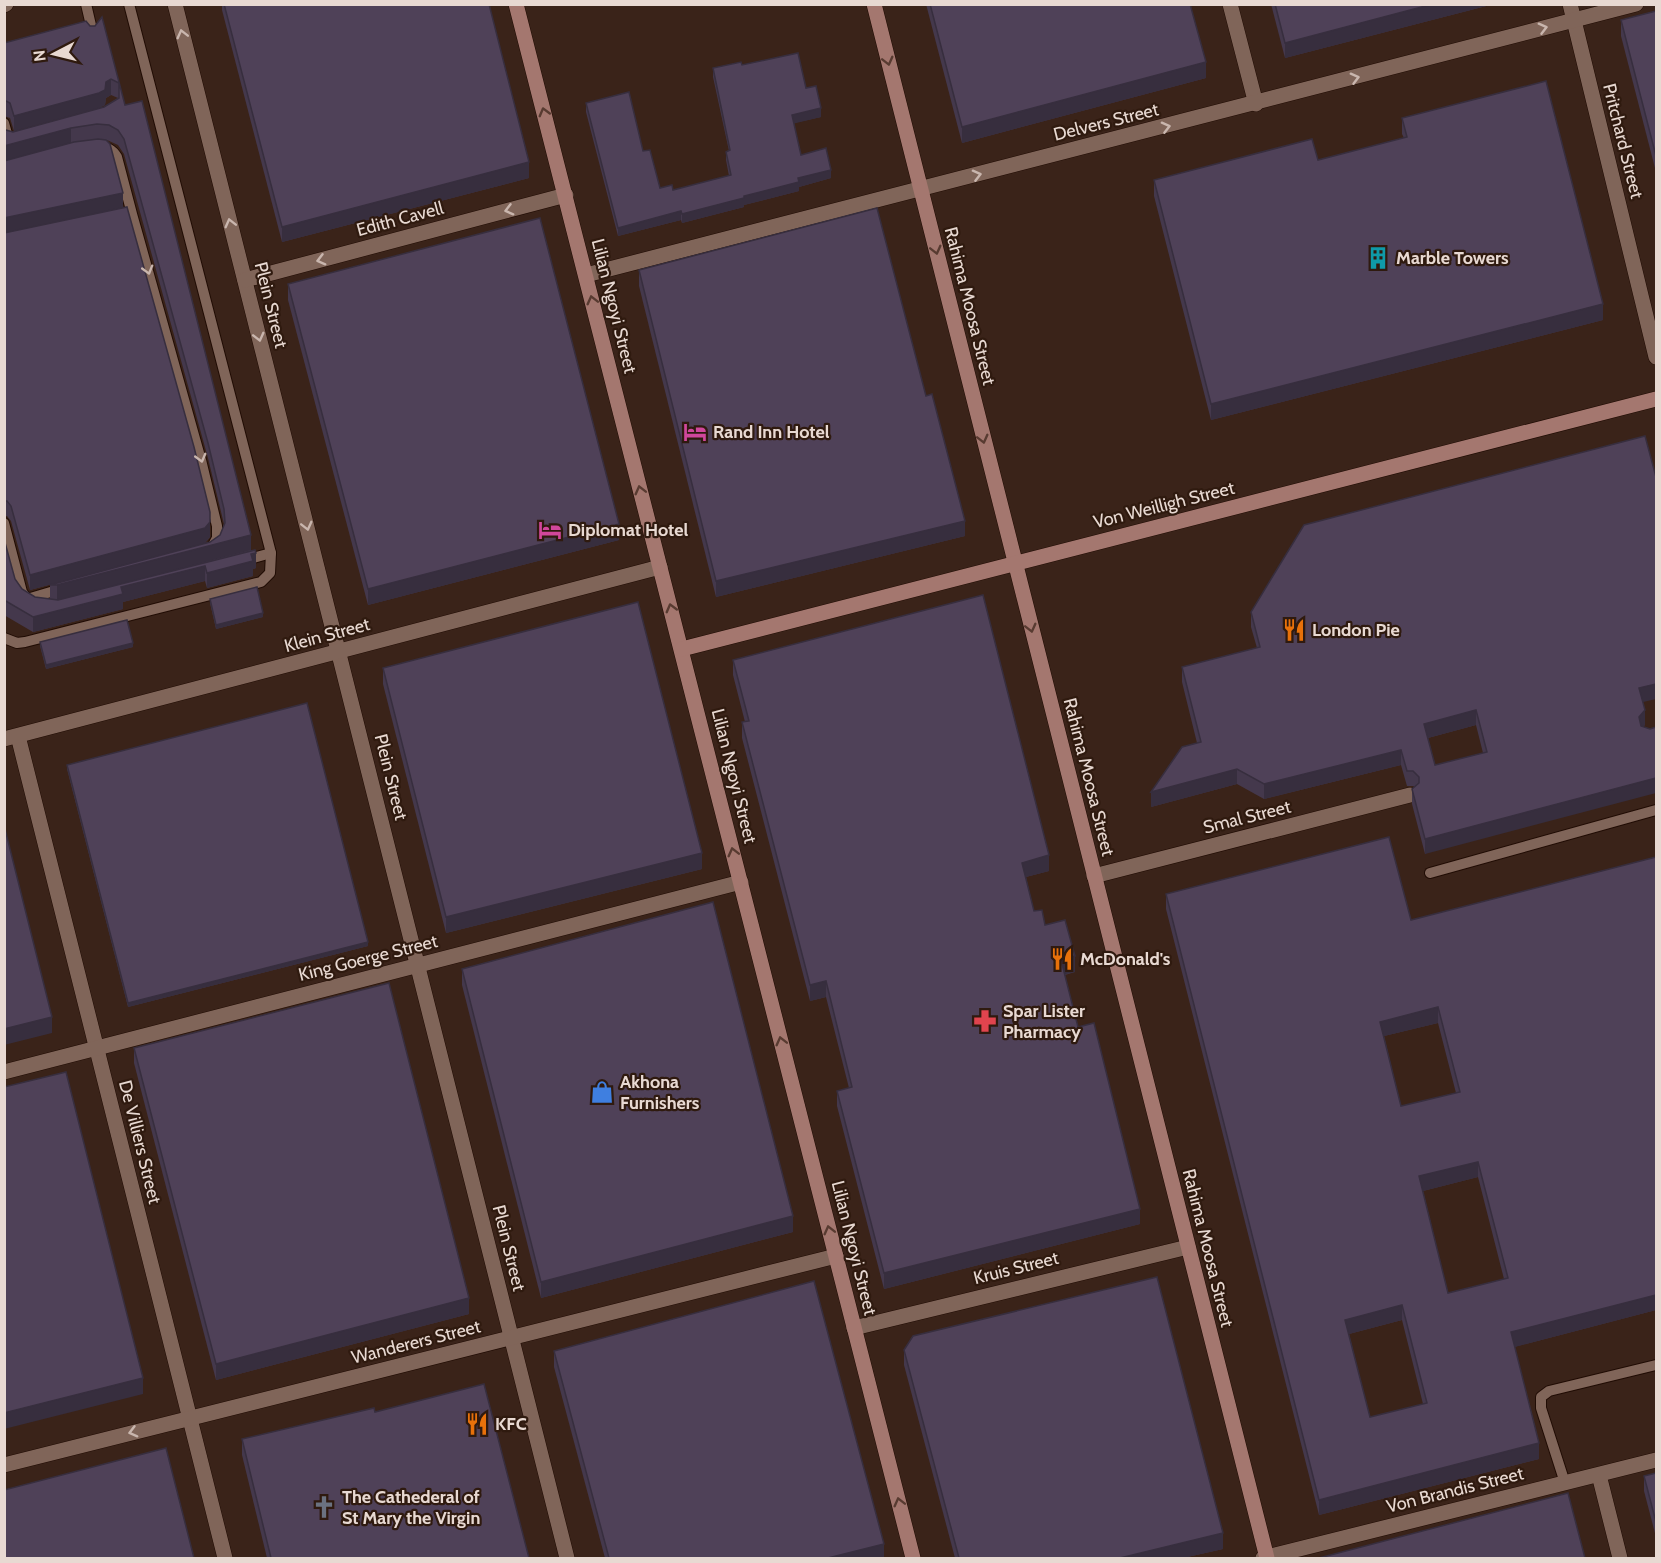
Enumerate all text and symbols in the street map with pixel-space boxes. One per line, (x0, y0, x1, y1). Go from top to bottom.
one-way arrow (1538, 23, 1548, 36)
north arrow (24, 24, 84, 84)
one-way arrow (177, 29, 190, 39)
text: N (29, 49, 50, 63)
one-way arrow (881, 55, 893, 66)
one-way arrow (1350, 72, 1360, 85)
street label: Pritchard Street (1598, 81, 1648, 201)
street label: Delvers Street (1051, 98, 1161, 146)
one-way arrow (539, 107, 551, 117)
one-way arrow (1161, 121, 1171, 134)
one-way arrow (972, 169, 982, 182)
street label: Edith Cavell (354, 197, 447, 241)
one-way arrow (504, 203, 515, 215)
one-way arrow (225, 218, 238, 228)
street label: Rahima Moosa Street (940, 225, 1000, 387)
street label: Lilian Ngoyi Street (587, 236, 641, 376)
one-way arrow (928, 245, 941, 255)
building icon: Marble Towers (1365, 245, 1391, 271)
place label: Marble Towers (1396, 247, 1509, 269)
one-way arrow (316, 253, 326, 265)
street label: Plein Street (250, 260, 292, 350)
one-way arrow (140, 265, 153, 275)
one-way arrow (587, 296, 600, 306)
one-way arrow (252, 331, 264, 341)
hotel icon: Rand Inn Hotel (682, 419, 708, 445)
place label: Rand Inn Hotel (713, 421, 830, 443)
one-way arrow (976, 434, 989, 444)
one-way arrow (193, 453, 206, 463)
street label: Von Weilligh Street (1091, 477, 1237, 533)
one-way arrow (635, 485, 648, 495)
hotel icon: Diplomat Hotel (537, 517, 563, 543)
place label: Diplomat Hotel (568, 519, 689, 541)
one-way arrow (300, 520, 312, 530)
one-way arrow (666, 603, 678, 613)
street label: Klein Street (282, 613, 372, 657)
restaurant icon: London Pie (1281, 617, 1307, 643)
place label: London Pie (1312, 619, 1400, 641)
one-way arrow (1024, 623, 1037, 633)
street label: Rahima Moosa Street (1059, 696, 1119, 858)
street label: Lilian Ngoyi Street (707, 706, 761, 846)
street label: Plein Street (370, 732, 412, 822)
street label: Smal Street (1201, 796, 1293, 838)
one-way arrow (728, 848, 741, 858)
street label: King Goerge Street (296, 930, 440, 986)
restaurant icon: McDonald's (1049, 946, 1075, 972)
place label: McDonald's (1080, 948, 1171, 970)
place label: Spar Lister Pharmacy (1003, 1000, 1085, 1043)
pharmacy icon: Spar Lister Pharmacy (972, 1008, 998, 1034)
one-way arrow (776, 1037, 789, 1047)
place label: Akhona Furnishers (620, 1071, 700, 1114)
street label: De Villiers Street (114, 1078, 166, 1206)
shop icon: Akhona Furnishers (589, 1079, 615, 1105)
street label: Rahima Moosa Street (1178, 1167, 1238, 1329)
street label: Lilian Ngoyi Street (827, 1178, 881, 1318)
street label: Plein Street (488, 1203, 530, 1293)
one-way arrow (824, 1226, 837, 1236)
street label: Kruis Street (971, 1247, 1061, 1289)
street label: Wanderers Street (349, 1315, 483, 1369)
restaurant icon: KFC (464, 1411, 490, 1437)
place label: KFC (495, 1413, 527, 1435)
one-way arrow (128, 1425, 139, 1437)
street label: Von Brandis Street (1384, 1462, 1526, 1518)
place label: The Cathederal of St Mary the Virgin (342, 1486, 480, 1529)
church icon: The Cathederal of St Mary the Virgin (311, 1494, 337, 1520)
one-way arrow (893, 1497, 906, 1507)

